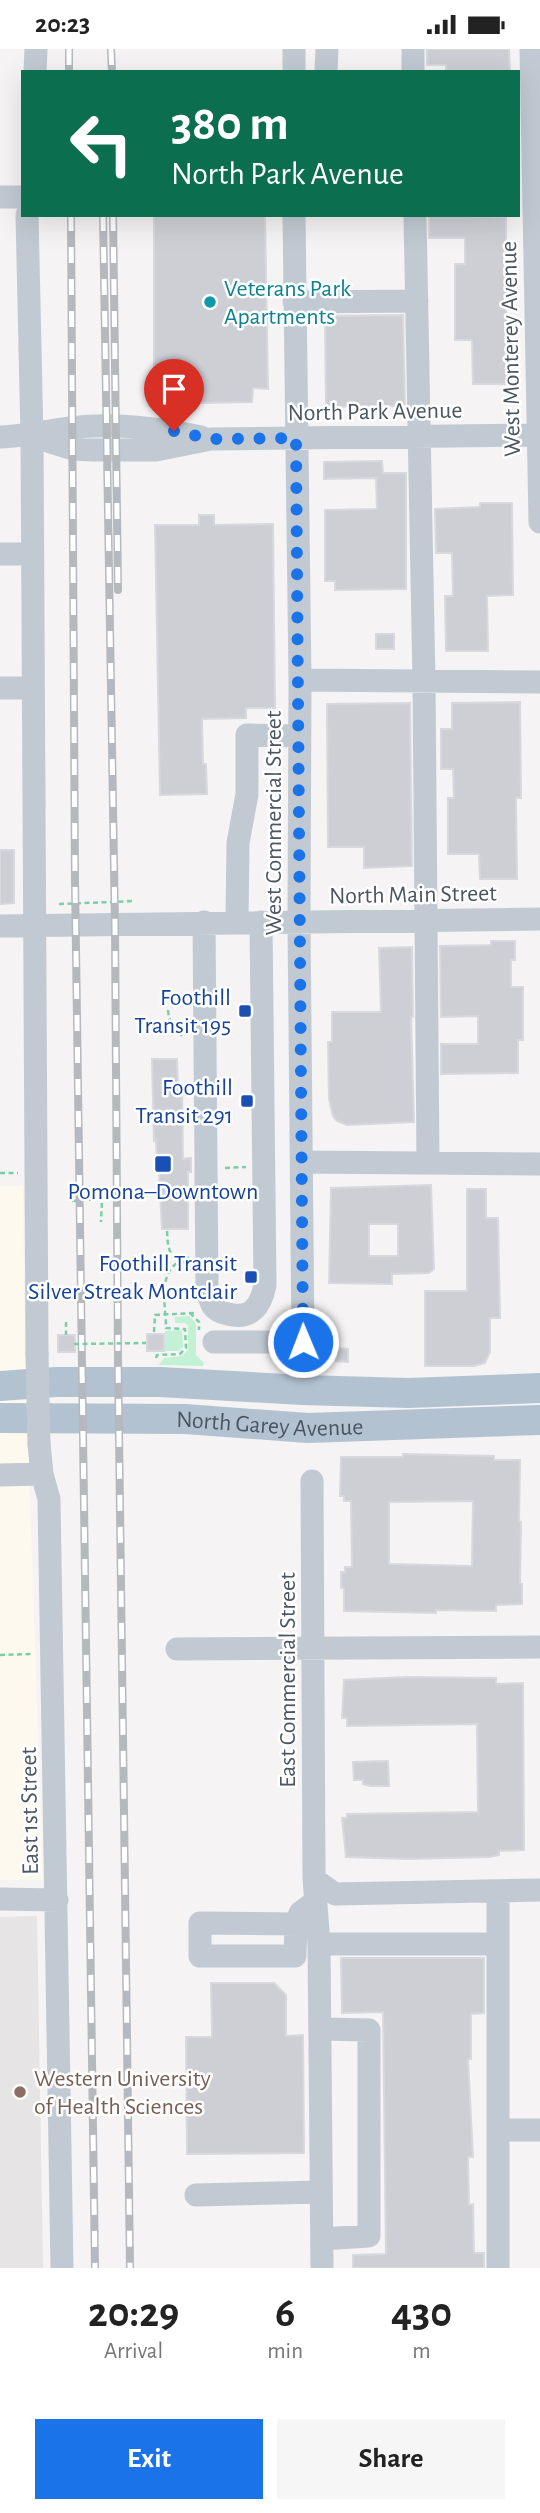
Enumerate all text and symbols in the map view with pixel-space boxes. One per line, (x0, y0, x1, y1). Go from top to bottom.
text: 20:23 (35, 11, 90, 37)
icon: left (56, 98, 147, 189)
text: 380 m (171, 100, 289, 149)
text: North Park Avenue (171, 158, 404, 190)
street label: West Monterey Avenue (497, 241, 525, 457)
place label: Veterans Park Apartments (224, 277, 351, 329)
marker: Veterans Park Apartments (202, 294, 218, 310)
pin (144, 359, 204, 431)
icon: arrive (155, 370, 193, 408)
street label: North Park Avenue (287, 398, 463, 426)
street label: West Commercial Street (262, 710, 286, 935)
street label: North Main Street (329, 882, 497, 908)
place label: Foothill Transit 195 (134, 986, 231, 1038)
marker: Foothill Transit 195 (237, 1003, 253, 1019)
place label: Foothill Transit 291 (135, 1076, 233, 1128)
marker: Foothill Transit 291 (239, 1093, 255, 1109)
marker: Pomona–Downtown (153, 1154, 173, 1174)
place label: Pomona–Downtown (68, 1180, 258, 1204)
place label: Foothill Transit Silver Streak Montclair (28, 1252, 237, 1304)
marker: Foothill Transit Silver Streak Montclair (243, 1269, 259, 1285)
position arrow (266, 1305, 340, 1379)
street label: North Garey Avenue (176, 1408, 364, 1441)
street label: East Commercial Street (276, 1572, 300, 1788)
street label: East 1st Street (17, 1746, 43, 1875)
place label: Western University of Health Sciences (34, 2067, 211, 2119)
marker: Western University of Health Sciences (12, 2084, 28, 2100)
text: 20:29 (88, 2292, 179, 2334)
text: 6 (275, 2292, 295, 2334)
text: 430 (391, 2292, 452, 2334)
text: Arrival (104, 2340, 163, 2363)
text: min (267, 2340, 303, 2363)
text: m (412, 2340, 431, 2363)
button: Exit (35, 2419, 263, 2499)
button: Share (277, 2419, 505, 2499)

